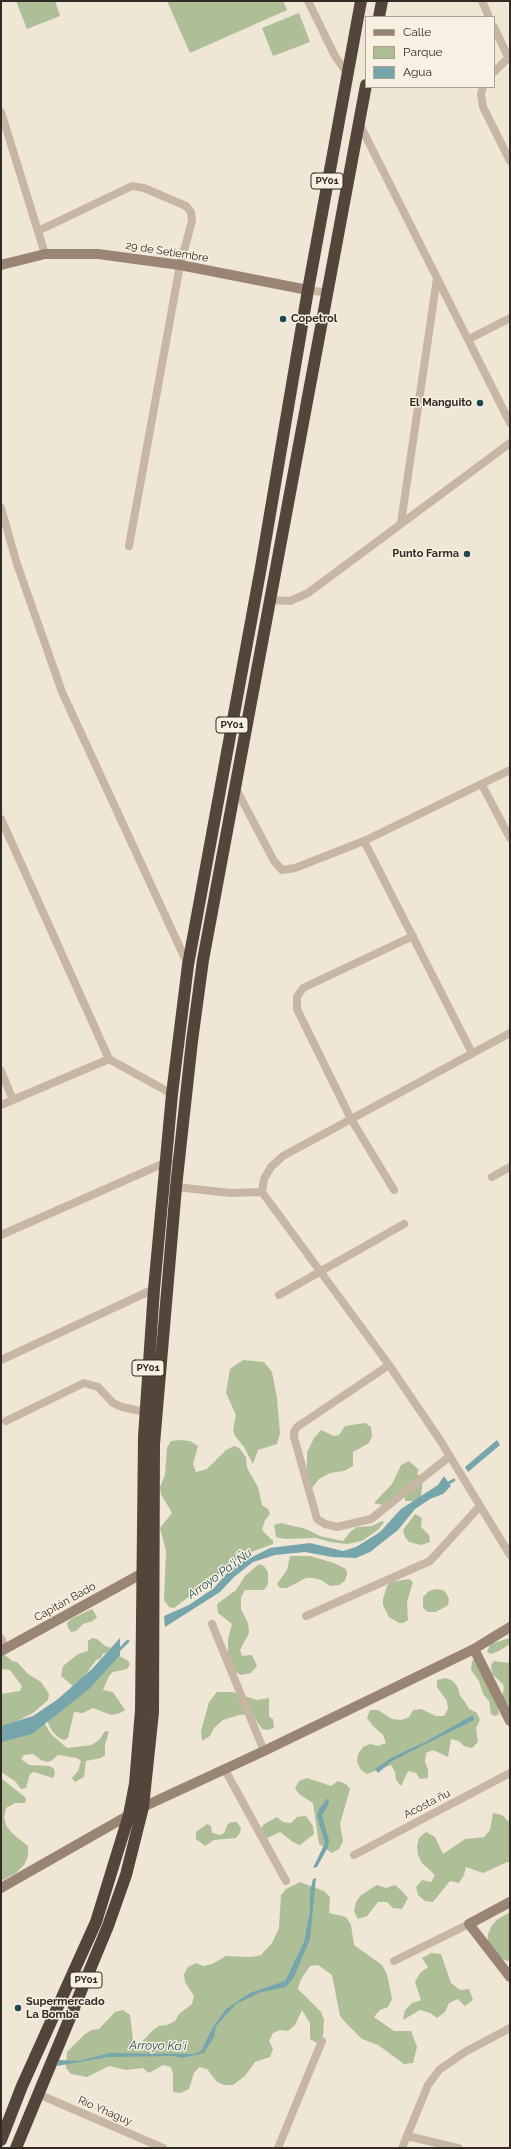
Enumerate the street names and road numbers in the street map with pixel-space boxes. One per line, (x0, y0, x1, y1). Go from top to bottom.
road number: PY01 (311, 173, 343, 189)
street label: 29 de Setiembre (125, 239, 209, 265)
road number: PY01 (216, 717, 248, 733)
road number: PY01 (132, 1360, 164, 1376)
street label: Capitán Bado (32, 1580, 98, 1624)
street label: Acosta ñu (401, 1787, 453, 1821)
road number: PY01 (70, 1972, 102, 1988)
street label: Río Yhaguy (76, 2094, 134, 2128)

